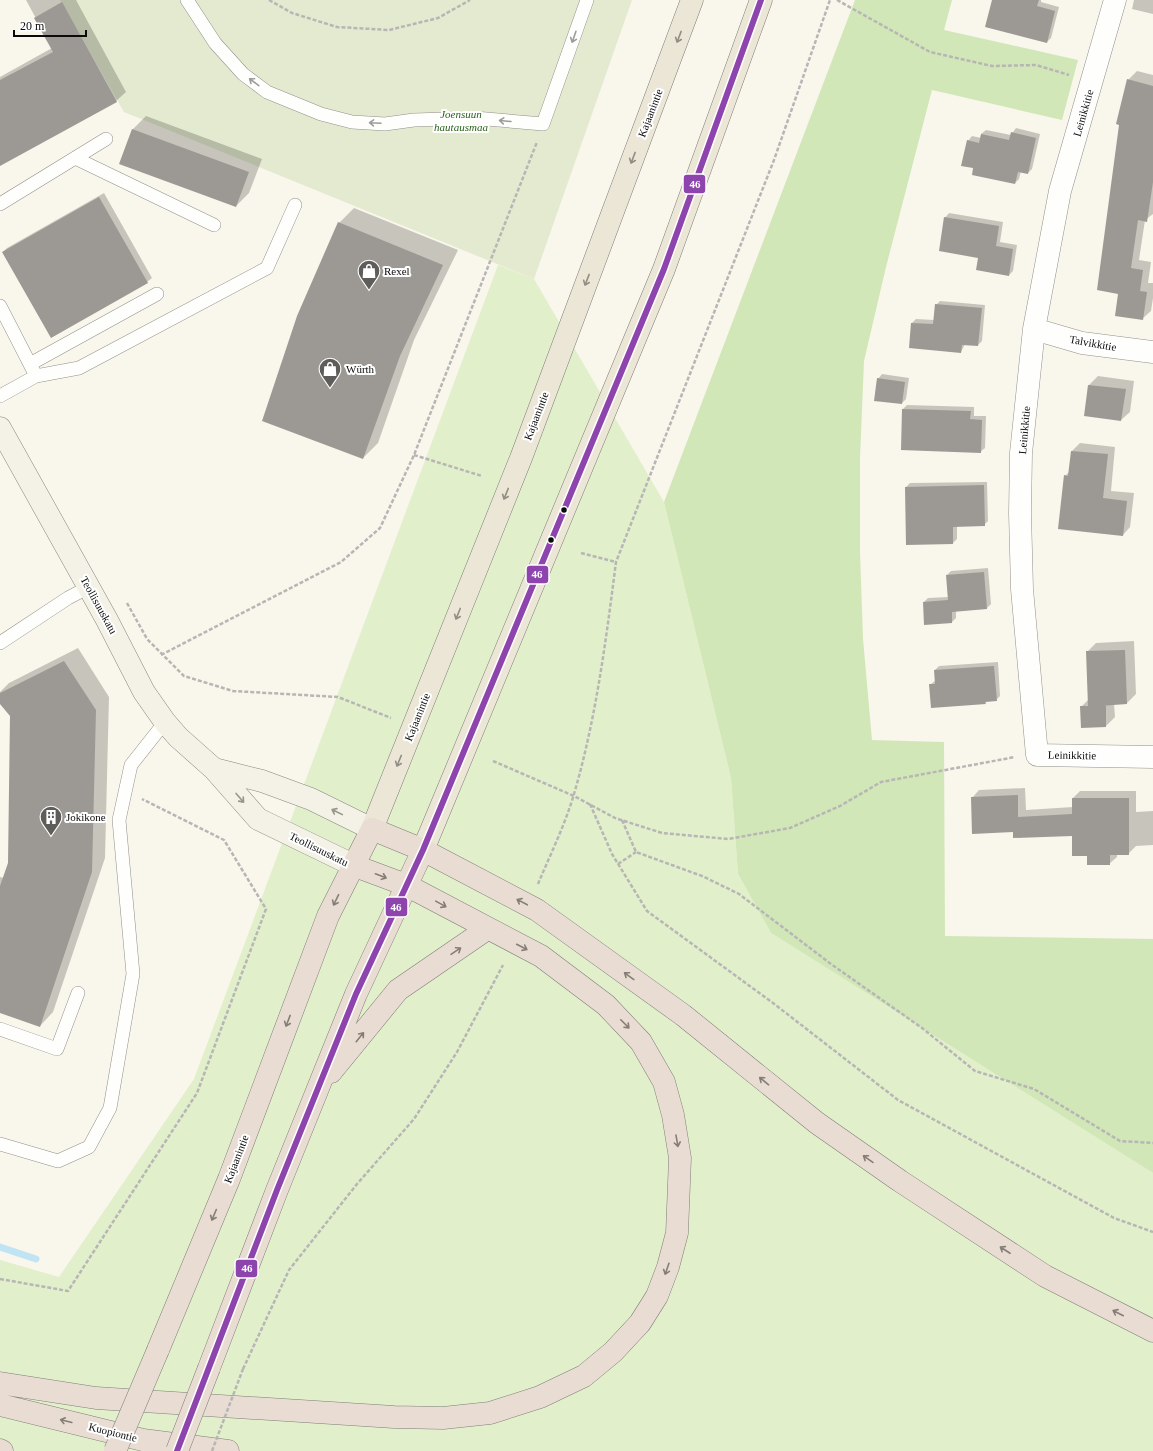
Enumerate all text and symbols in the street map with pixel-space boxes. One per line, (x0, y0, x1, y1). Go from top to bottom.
scale bar (14, 12, 86, 38)
text: 20 m (20, 19, 45, 33)
one-way arrow (569, 30, 577, 42)
one-way arrow (674, 30, 682, 42)
one-way arrow (248, 78, 259, 86)
street label: Kajaanintie (635, 87, 665, 139)
street label: Leinikkitie (1071, 88, 1095, 138)
park label: Joensuun hautausmaa (434, 108, 488, 133)
one-way arrow (499, 117, 512, 124)
one-way arrow (369, 120, 382, 127)
one-way arrow (629, 152, 636, 165)
line badge: 46 (683, 174, 706, 194)
text: 46 (690, 178, 701, 190)
shop icon: Rexel (356, 258, 382, 291)
place label: Rexel (384, 265, 410, 277)
one-way arrow (583, 273, 591, 285)
street label: Talvikkitie (1069, 333, 1118, 353)
shop icon: Würth (317, 356, 343, 389)
place label: Würth (346, 363, 375, 375)
street label: Kajaanintie (521, 390, 551, 442)
street label: Leinikkitie (1016, 405, 1032, 455)
one-way arrow (502, 487, 509, 499)
unlabelled marker (559, 505, 569, 515)
unlabelled marker (546, 535, 556, 545)
line badge: 46 (526, 565, 549, 584)
text: 46 (532, 568, 543, 580)
street label: Teollisuuskatu (78, 574, 120, 636)
one-way arrow (453, 608, 461, 620)
street label: Kajaanintie (402, 691, 432, 743)
street label: Leinikkitie (1048, 749, 1096, 761)
one-way arrow (395, 755, 402, 767)
one-way arrow (235, 793, 244, 804)
building icon: Jokikone (38, 804, 64, 837)
one-way arrow (331, 808, 343, 815)
place label: Jokikone (66, 811, 106, 823)
street label: Teollisuuskatu (288, 830, 351, 869)
one-way arrow (374, 872, 386, 880)
one-way arrow (332, 894, 340, 906)
line badge: 46 (385, 897, 408, 917)
one-way arrow (516, 898, 528, 905)
text: 46 (391, 901, 402, 913)
one-way arrow (435, 901, 447, 909)
one-way arrow (515, 944, 527, 951)
one-way arrow (450, 947, 461, 955)
one-way arrow (623, 972, 634, 980)
one-way arrow (284, 1015, 292, 1027)
one-way arrow (620, 1019, 630, 1029)
one-way arrow (356, 1031, 365, 1042)
one-way arrow (759, 1077, 770, 1085)
street label: Kajaanintie (221, 1133, 251, 1185)
one-way arrow (673, 1134, 681, 1147)
one-way arrow (863, 1155, 874, 1163)
one-way arrow (209, 1209, 217, 1221)
one-way arrow (1000, 1246, 1011, 1254)
line badge: 46 (235, 1259, 258, 1278)
text: 46 (242, 1262, 253, 1274)
one-way arrow (663, 1262, 670, 1275)
one-way arrow (1112, 1309, 1124, 1317)
one-way arrow (59, 1416, 72, 1424)
street label: Kuopiontie (88, 1420, 139, 1444)

